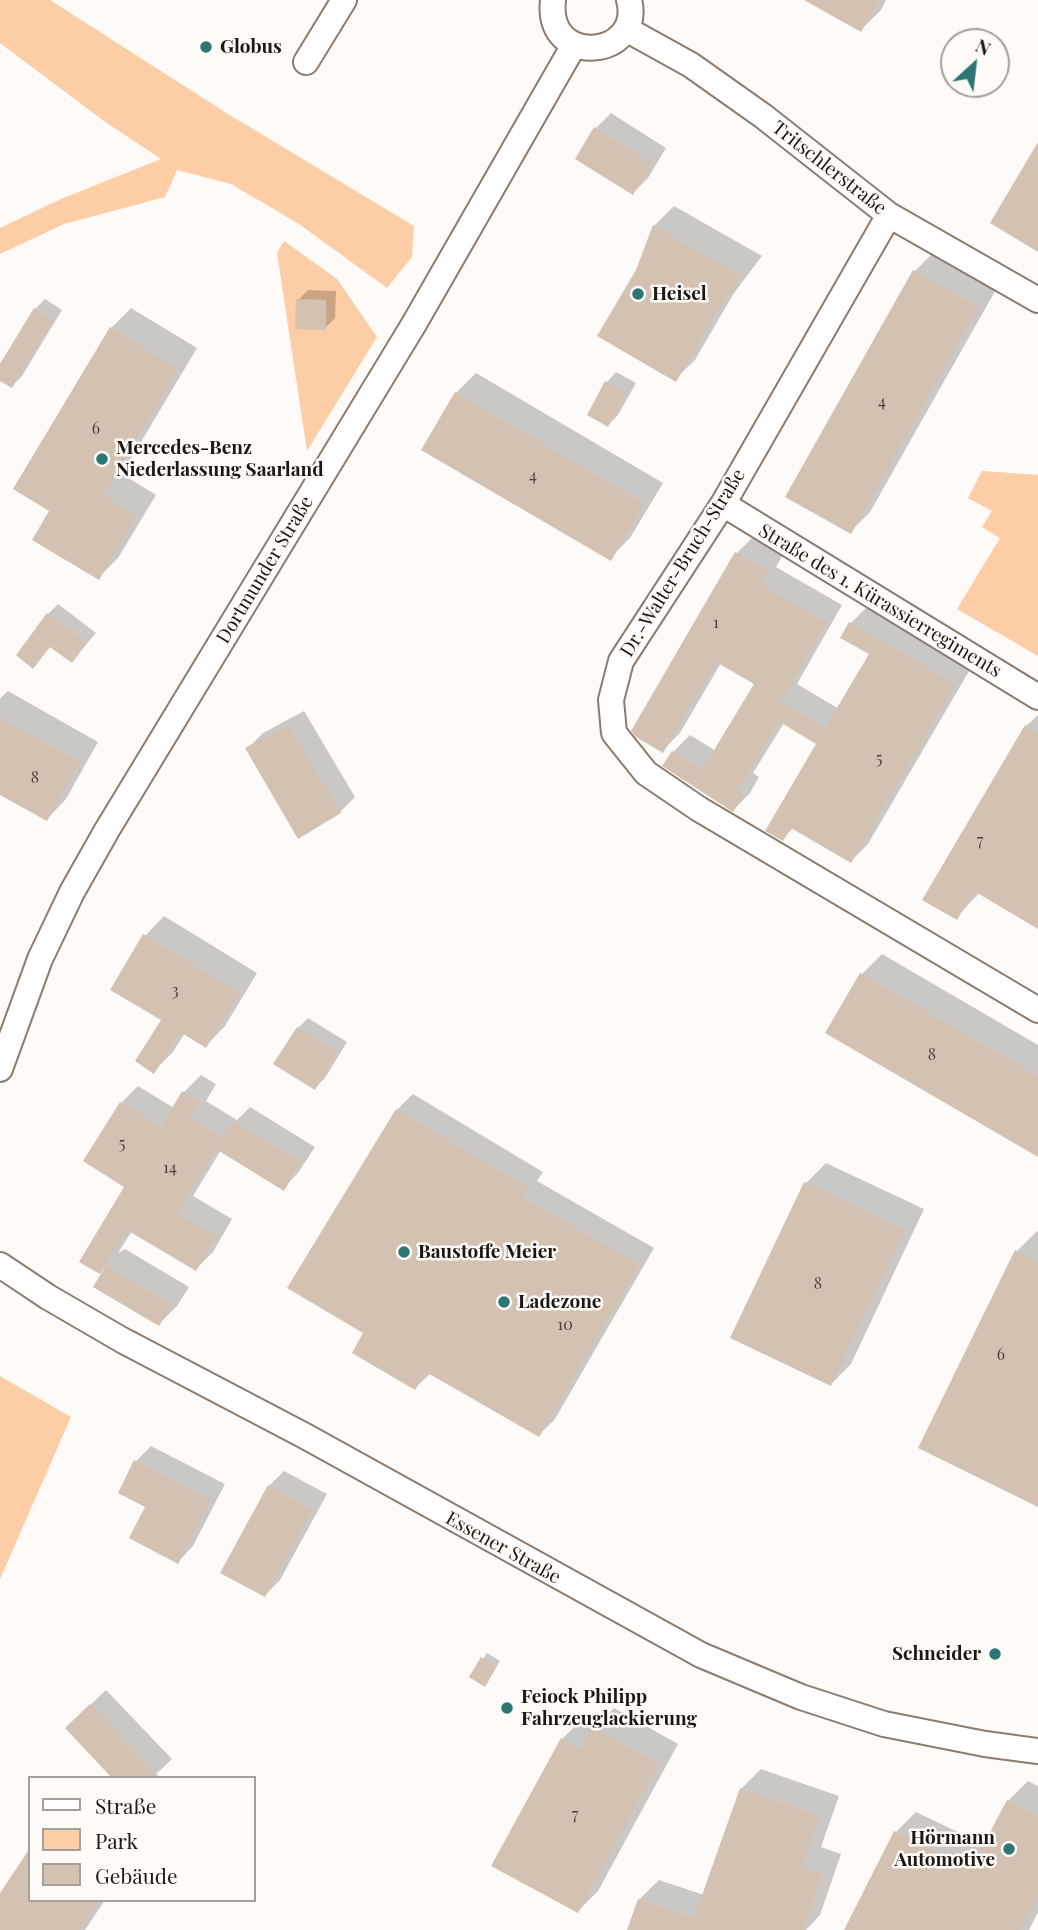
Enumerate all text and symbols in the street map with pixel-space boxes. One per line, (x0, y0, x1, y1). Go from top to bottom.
north arrow (940, 28, 1010, 98)
text: N (972, 31, 996, 61)
place label: Globus (220, 36, 282, 58)
marker: Globus (198, 39, 214, 55)
street label: Tritschlerstraße (767, 116, 891, 220)
place label: Heisel (652, 283, 707, 305)
marker: Heisel (630, 286, 646, 302)
house number: 4 (878, 392, 886, 412)
house number: 6 (92, 419, 100, 439)
place label: Mercedes-Benz Niederlassung Saarland (116, 437, 324, 481)
marker: Mercedes-Benz Niederlassung Saarland (94, 451, 110, 467)
street label: Dr.-Walter-Bruch-Straße (616, 465, 750, 661)
house number: 4 (529, 466, 537, 486)
street label: Dortmunder Straße (212, 492, 318, 648)
street label: Straße des 1. Kürassierregiments (754, 519, 1006, 683)
house number: 1 (713, 613, 719, 633)
house number: 5 (876, 749, 882, 769)
house number: 8 (31, 768, 39, 788)
house number: 7 (977, 831, 983, 851)
house number: 3 (171, 981, 179, 1001)
house number: 8 (928, 1045, 936, 1065)
house number: 5 (119, 1134, 125, 1154)
house number: 14 (163, 1158, 177, 1178)
place label: Baustoffe Meier (418, 1241, 556, 1263)
marker: Baustoffe Meier (396, 1244, 412, 1260)
house number: 8 (814, 1274, 822, 1294)
place label: Ladezone (518, 1291, 601, 1313)
marker: Ladezone (496, 1294, 512, 1310)
house number: 10 (557, 1315, 573, 1335)
house number: 6 (997, 1345, 1005, 1365)
street label: Essener Straße (442, 1507, 564, 1589)
place label: Schneider (892, 1643, 981, 1665)
marker: Schneider (987, 1646, 1003, 1662)
place label: Feiock Philipp Fahrzeuglackierung (521, 1686, 697, 1730)
marker: Feiock Philipp Fahrzeuglackierung (499, 1700, 515, 1716)
legend (28, 1776, 256, 1902)
text: Straße (95, 1791, 156, 1819)
house number: 7 (572, 1805, 578, 1825)
text: Park (95, 1826, 138, 1854)
place label: Hörmann Automotive (895, 1827, 995, 1871)
marker: Hörmann Automotive (1001, 1841, 1017, 1857)
text: Gebäude (95, 1861, 178, 1889)

